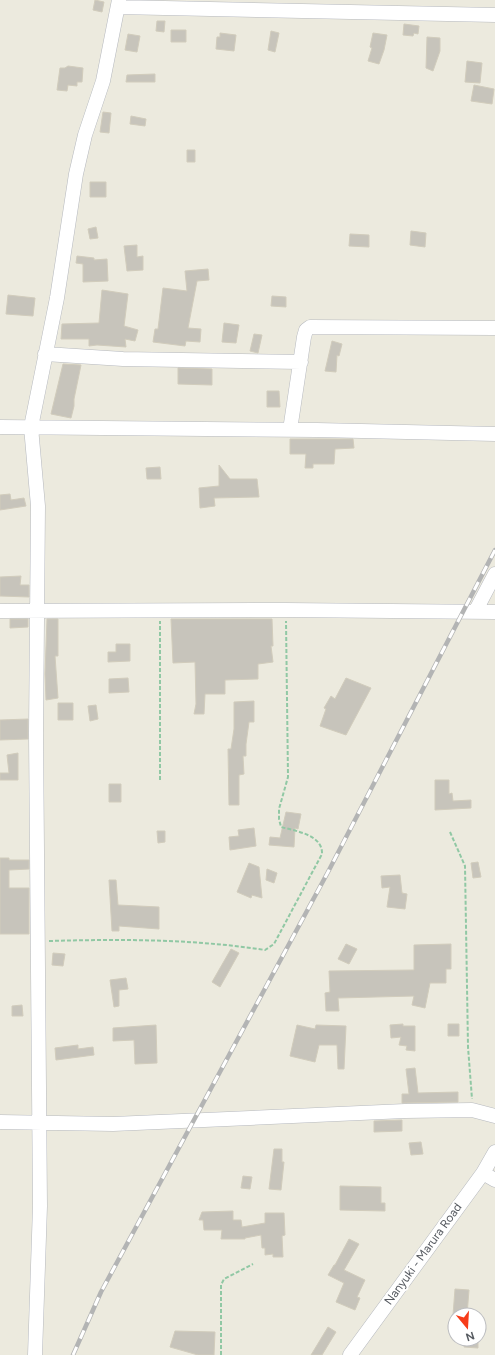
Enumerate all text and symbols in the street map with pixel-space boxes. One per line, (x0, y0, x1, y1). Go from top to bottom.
street label: Nanyuki - Marura Road (381, 1200, 465, 1308)
north arrow (447, 1307, 487, 1347)
text: N (464, 1329, 476, 1344)

